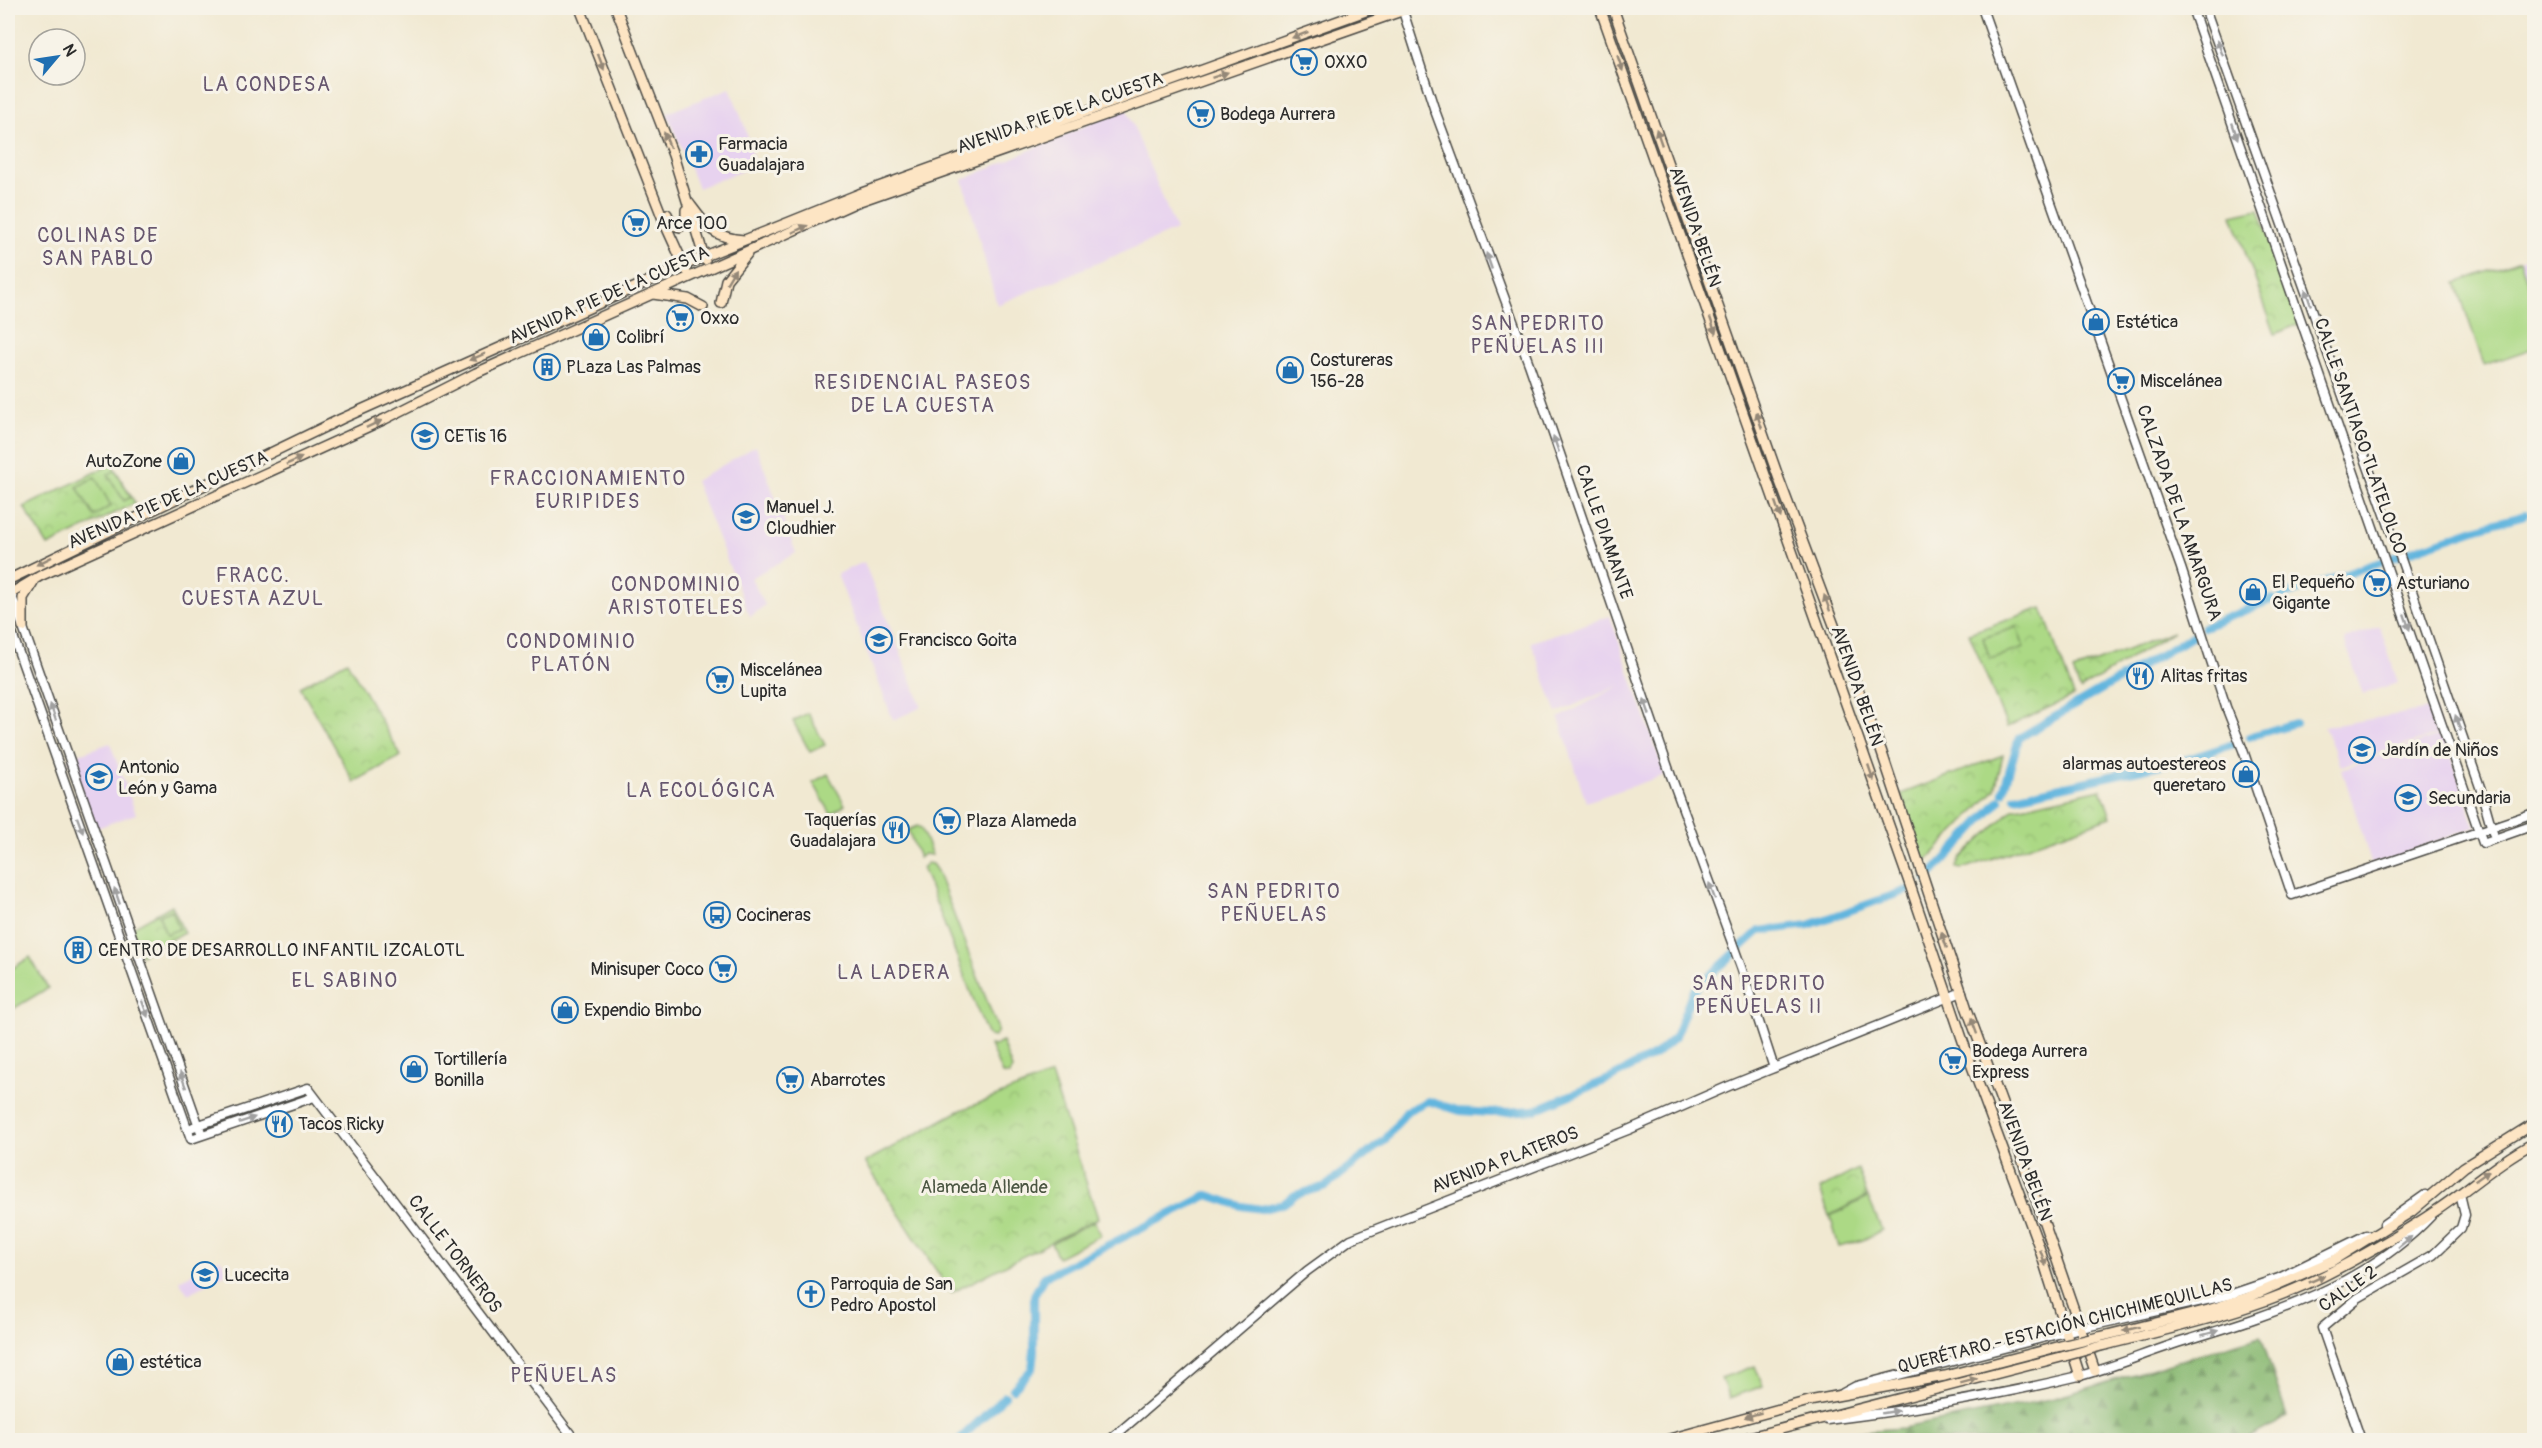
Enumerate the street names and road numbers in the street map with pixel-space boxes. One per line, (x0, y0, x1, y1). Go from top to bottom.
street label: AVENIDA PIE DE LA CUESTA (954, 67, 1166, 159)
street label: AVENIDA BELÉN (1664, 164, 1726, 290)
street label: AVENIDA PIE DE LA CUESTA (505, 240, 713, 350)
street label: CALLE SANTIAGO TLATELOLCO (2309, 315, 2411, 557)
street label: CALZADA DE LA AMARGURA (2131, 402, 2227, 624)
street label: AVENIDA PIE DE LA CUESTA (64, 445, 272, 555)
street label: CALLE DIAMANTE (1570, 462, 1638, 602)
street label: AVENIDA BELÉN (1826, 623, 1888, 749)
street label: AVENIDA BELÉN (1993, 1098, 2057, 1224)
street label: AVENIDA PLATEROS (1428, 1121, 1582, 1199)
street label: CALLE TORNEROS (403, 1190, 507, 1318)
street label: CALLE 2 (2314, 1261, 2382, 1317)
street label: QUERÉTARO - ESTACIÓN CHICHIMEQUILLAS (1895, 1272, 2235, 1379)

